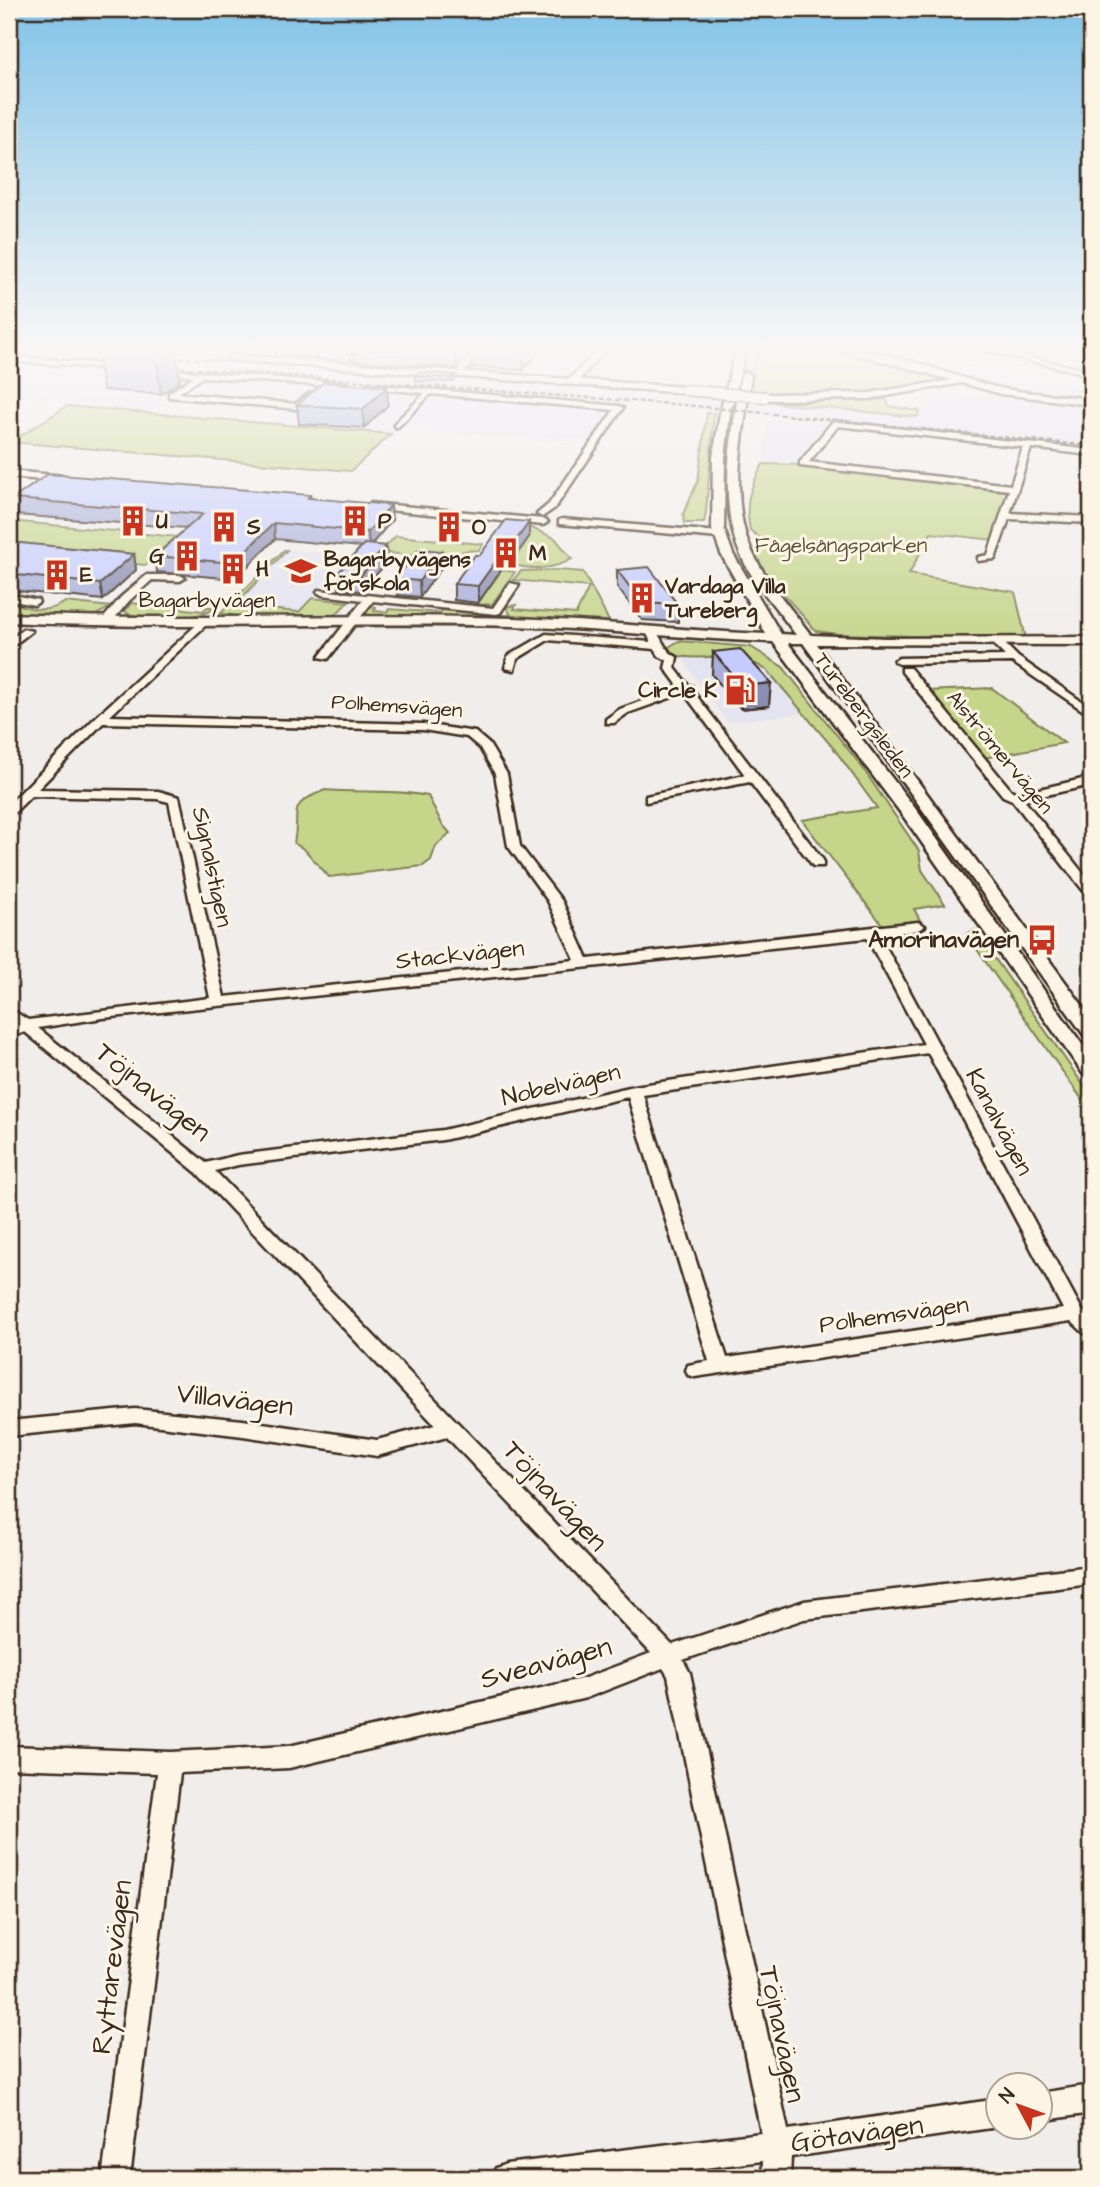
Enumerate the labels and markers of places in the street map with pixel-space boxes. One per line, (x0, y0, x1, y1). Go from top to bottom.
building icon: U (116, 504, 150, 538)
building icon: P (338, 504, 372, 538)
place label: U (156, 507, 168, 536)
place label: P (378, 507, 392, 536)
building icon: S (207, 510, 241, 544)
building icon: O (432, 510, 466, 544)
place label: S (246, 513, 261, 542)
place label: O (472, 513, 486, 542)
building icon: M (489, 536, 523, 570)
building icon: G (170, 539, 204, 573)
place label: M (529, 539, 547, 568)
place label: G (149, 542, 164, 571)
place label: Bagarbyvägens förskola (323, 545, 471, 598)
building icon: H (216, 552, 250, 586)
school or university icon: Bagarbyvägens förskola (284, 554, 318, 588)
place label: H (256, 555, 269, 584)
building icon: E (40, 558, 74, 592)
place label: E (80, 561, 93, 590)
place label: Vardaga Villa Tureberg (664, 572, 786, 627)
building icon: Vardaga Villa Tureberg (625, 581, 659, 615)
fuel station icon: Circle K (723, 673, 757, 707)
place label: Circle K (638, 676, 717, 705)
place label: Amorinavägen (868, 923, 1019, 958)
bus stop icon: Amorinavägen (1025, 923, 1059, 957)

